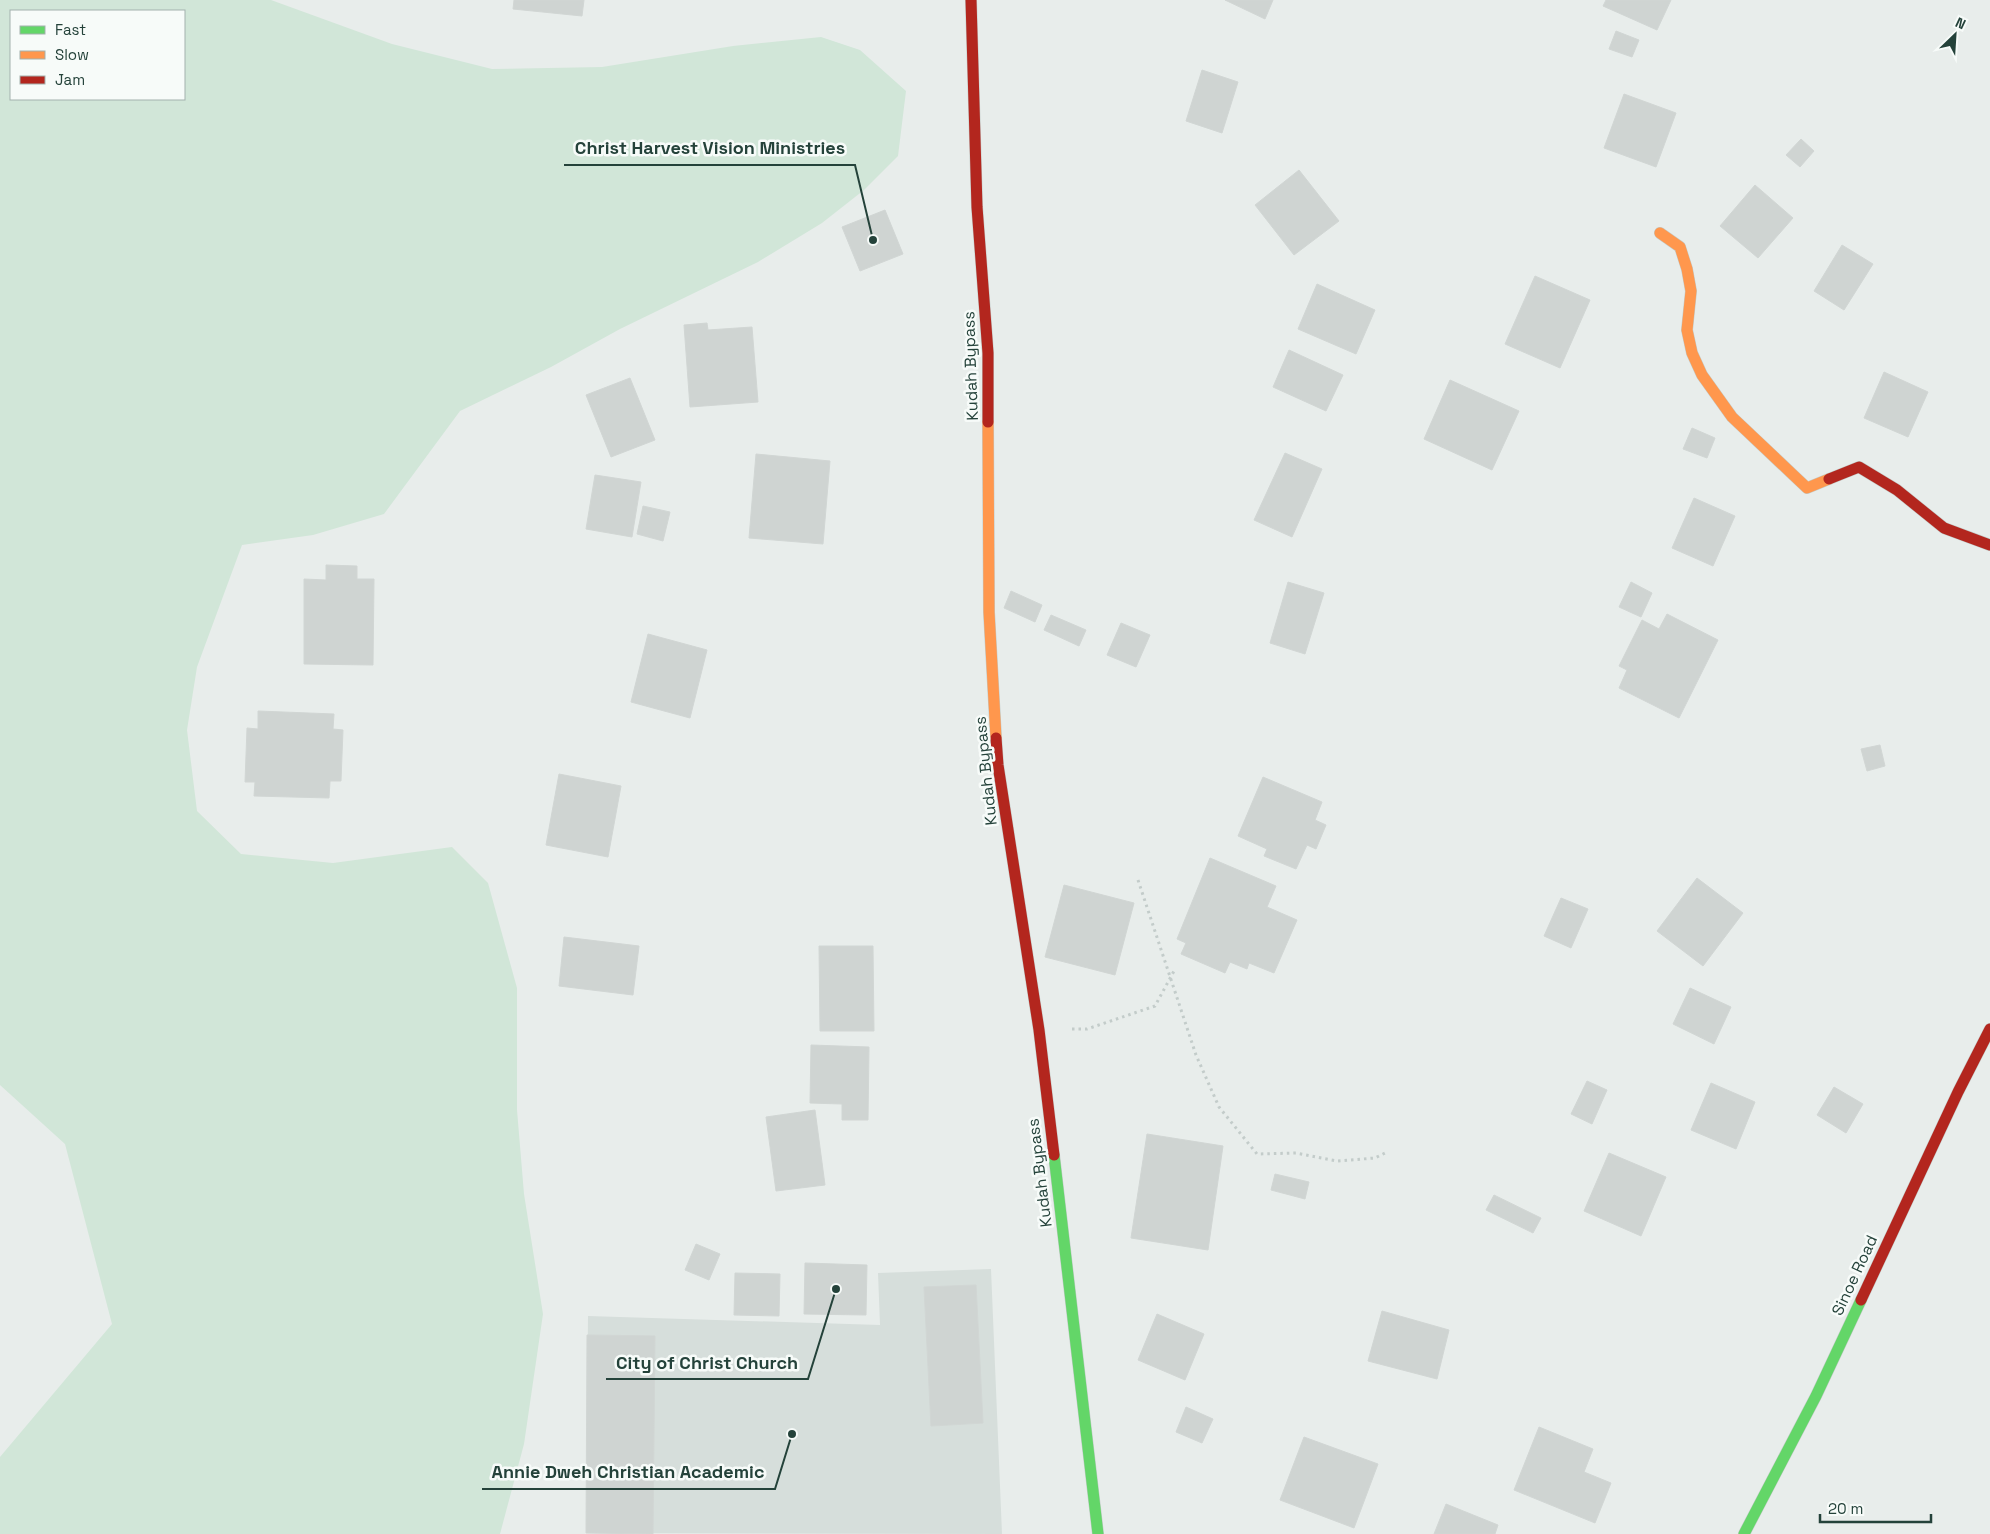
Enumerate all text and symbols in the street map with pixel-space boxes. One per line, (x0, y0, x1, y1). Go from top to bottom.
legend (10, 10, 185, 100)
north arrow (1930, 10, 1980, 60)
text: N (1952, 13, 1969, 33)
text: Fast (55, 20, 86, 39)
text: Slow (55, 45, 89, 64)
text: Jam (55, 70, 85, 89)
callout: Christ Harvest Vision Ministries (564, 132, 855, 165)
text: Christ Harvest Vision Ministries (575, 136, 845, 159)
street label: Kudah Bypass (958, 311, 983, 421)
street label: Kudah Bypass (969, 715, 1002, 826)
street label: Kudah Bypass (1022, 1117, 1057, 1229)
street label: Sinoe Road (1827, 1232, 1882, 1319)
callout: City of Christ Church (606, 1346, 808, 1379)
text: City of Christ Church (616, 1351, 798, 1374)
callout: Annie Dweh Christian Academic (482, 1456, 775, 1489)
text: Annie Dweh Christian Academic (492, 1460, 764, 1483)
scale bar (1820, 1492, 1931, 1524)
text: 20 m (1828, 1499, 1863, 1518)

